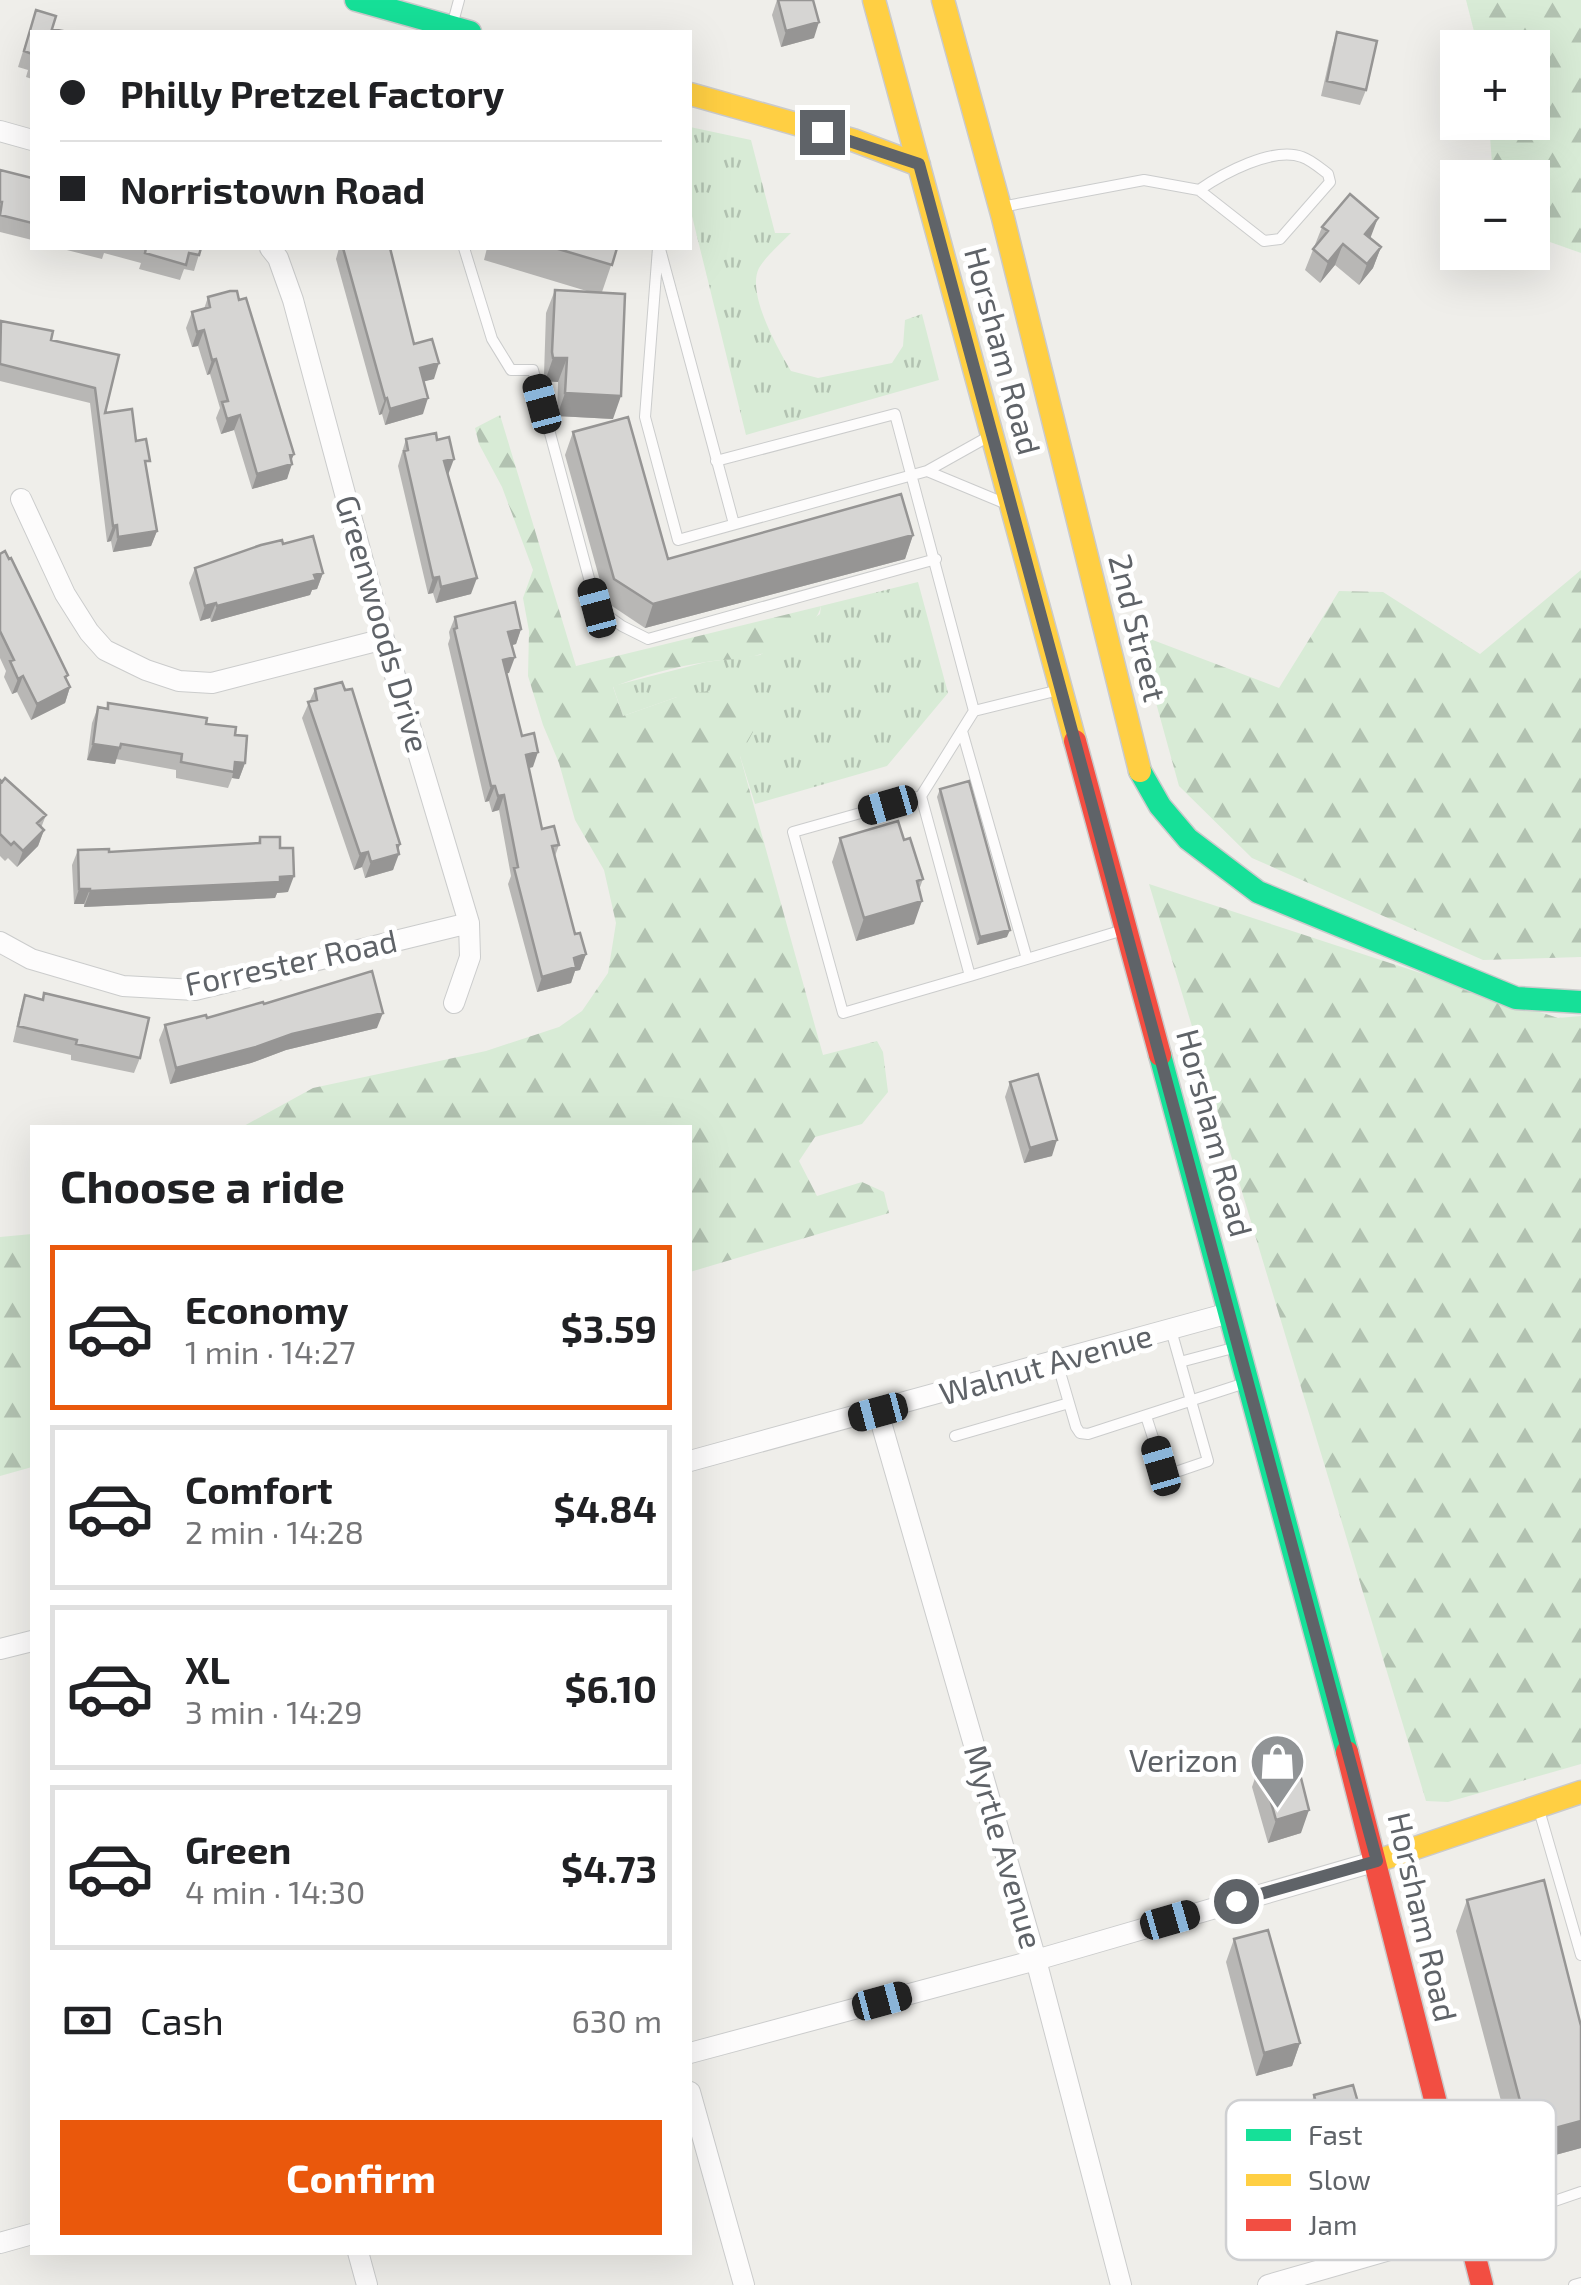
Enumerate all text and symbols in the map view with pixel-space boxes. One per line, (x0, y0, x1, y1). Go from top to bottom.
map controls (1440, 30, 1550, 270)
button: + (1440, 30, 1550, 140)
text: Philly Pretzel Factory (120, 70, 504, 116)
route end (800, 110, 845, 155)
button: − (1440, 160, 1550, 270)
text: Norristown Road (120, 166, 425, 212)
street label: Horsham Road (958, 242, 1050, 459)
car (520, 371, 564, 437)
street label: Greenwoods Drive (329, 490, 439, 756)
street label: 2nd Street (1102, 550, 1176, 705)
car (575, 575, 619, 641)
car (855, 782, 921, 828)
street label: Forrester Road (181, 920, 400, 1002)
street label: Horsham Road (1170, 1024, 1262, 1241)
text: Choose a ride (60, 1158, 345, 1212)
icon: car (65, 1283, 155, 1373)
text: Economy (185, 1286, 349, 1332)
text: $3.59 (561, 1305, 657, 1351)
street label: Walnut Avenue (935, 1315, 1156, 1412)
text: 1 min · 14:27 (185, 1332, 356, 1370)
car (845, 1390, 911, 1434)
car (1138, 1433, 1184, 1499)
icon: car (65, 1463, 155, 1553)
text: Comfort (185, 1466, 333, 1512)
text: $4.84 (554, 1485, 657, 1531)
text: 2 min · 14:28 (185, 1512, 364, 1550)
icon: car (65, 1643, 155, 1733)
text: XL (185, 1646, 230, 1692)
text: $6.10 (565, 1665, 657, 1711)
text: 3 min · 14:29 (185, 1692, 363, 1730)
shop icon: Verizon (1247, 1731, 1307, 1810)
street label: Myrtle Avenue (958, 1740, 1052, 1953)
place label: Verizon (1129, 1740, 1238, 1778)
street label: Horsham Road (1381, 1808, 1466, 2025)
icon: car (65, 1823, 155, 1913)
text: Green (185, 1826, 291, 1872)
text: $4.73 (561, 1845, 657, 1891)
text: 4 min · 14:30 (185, 1872, 365, 1910)
route start (1214, 1879, 1259, 1924)
car (1137, 1897, 1203, 1943)
car (849, 1979, 915, 2023)
icon: cash (60, 1993, 115, 2048)
text: Cash (140, 1997, 224, 2043)
text: 630 m (571, 2001, 662, 2039)
legend (1226, 2100, 1556, 2260)
text: Fast (1308, 2117, 1363, 2151)
button: Confirm (60, 2120, 662, 2235)
text: Slow (1308, 2162, 1371, 2196)
text: Jam (1308, 2207, 1357, 2241)

